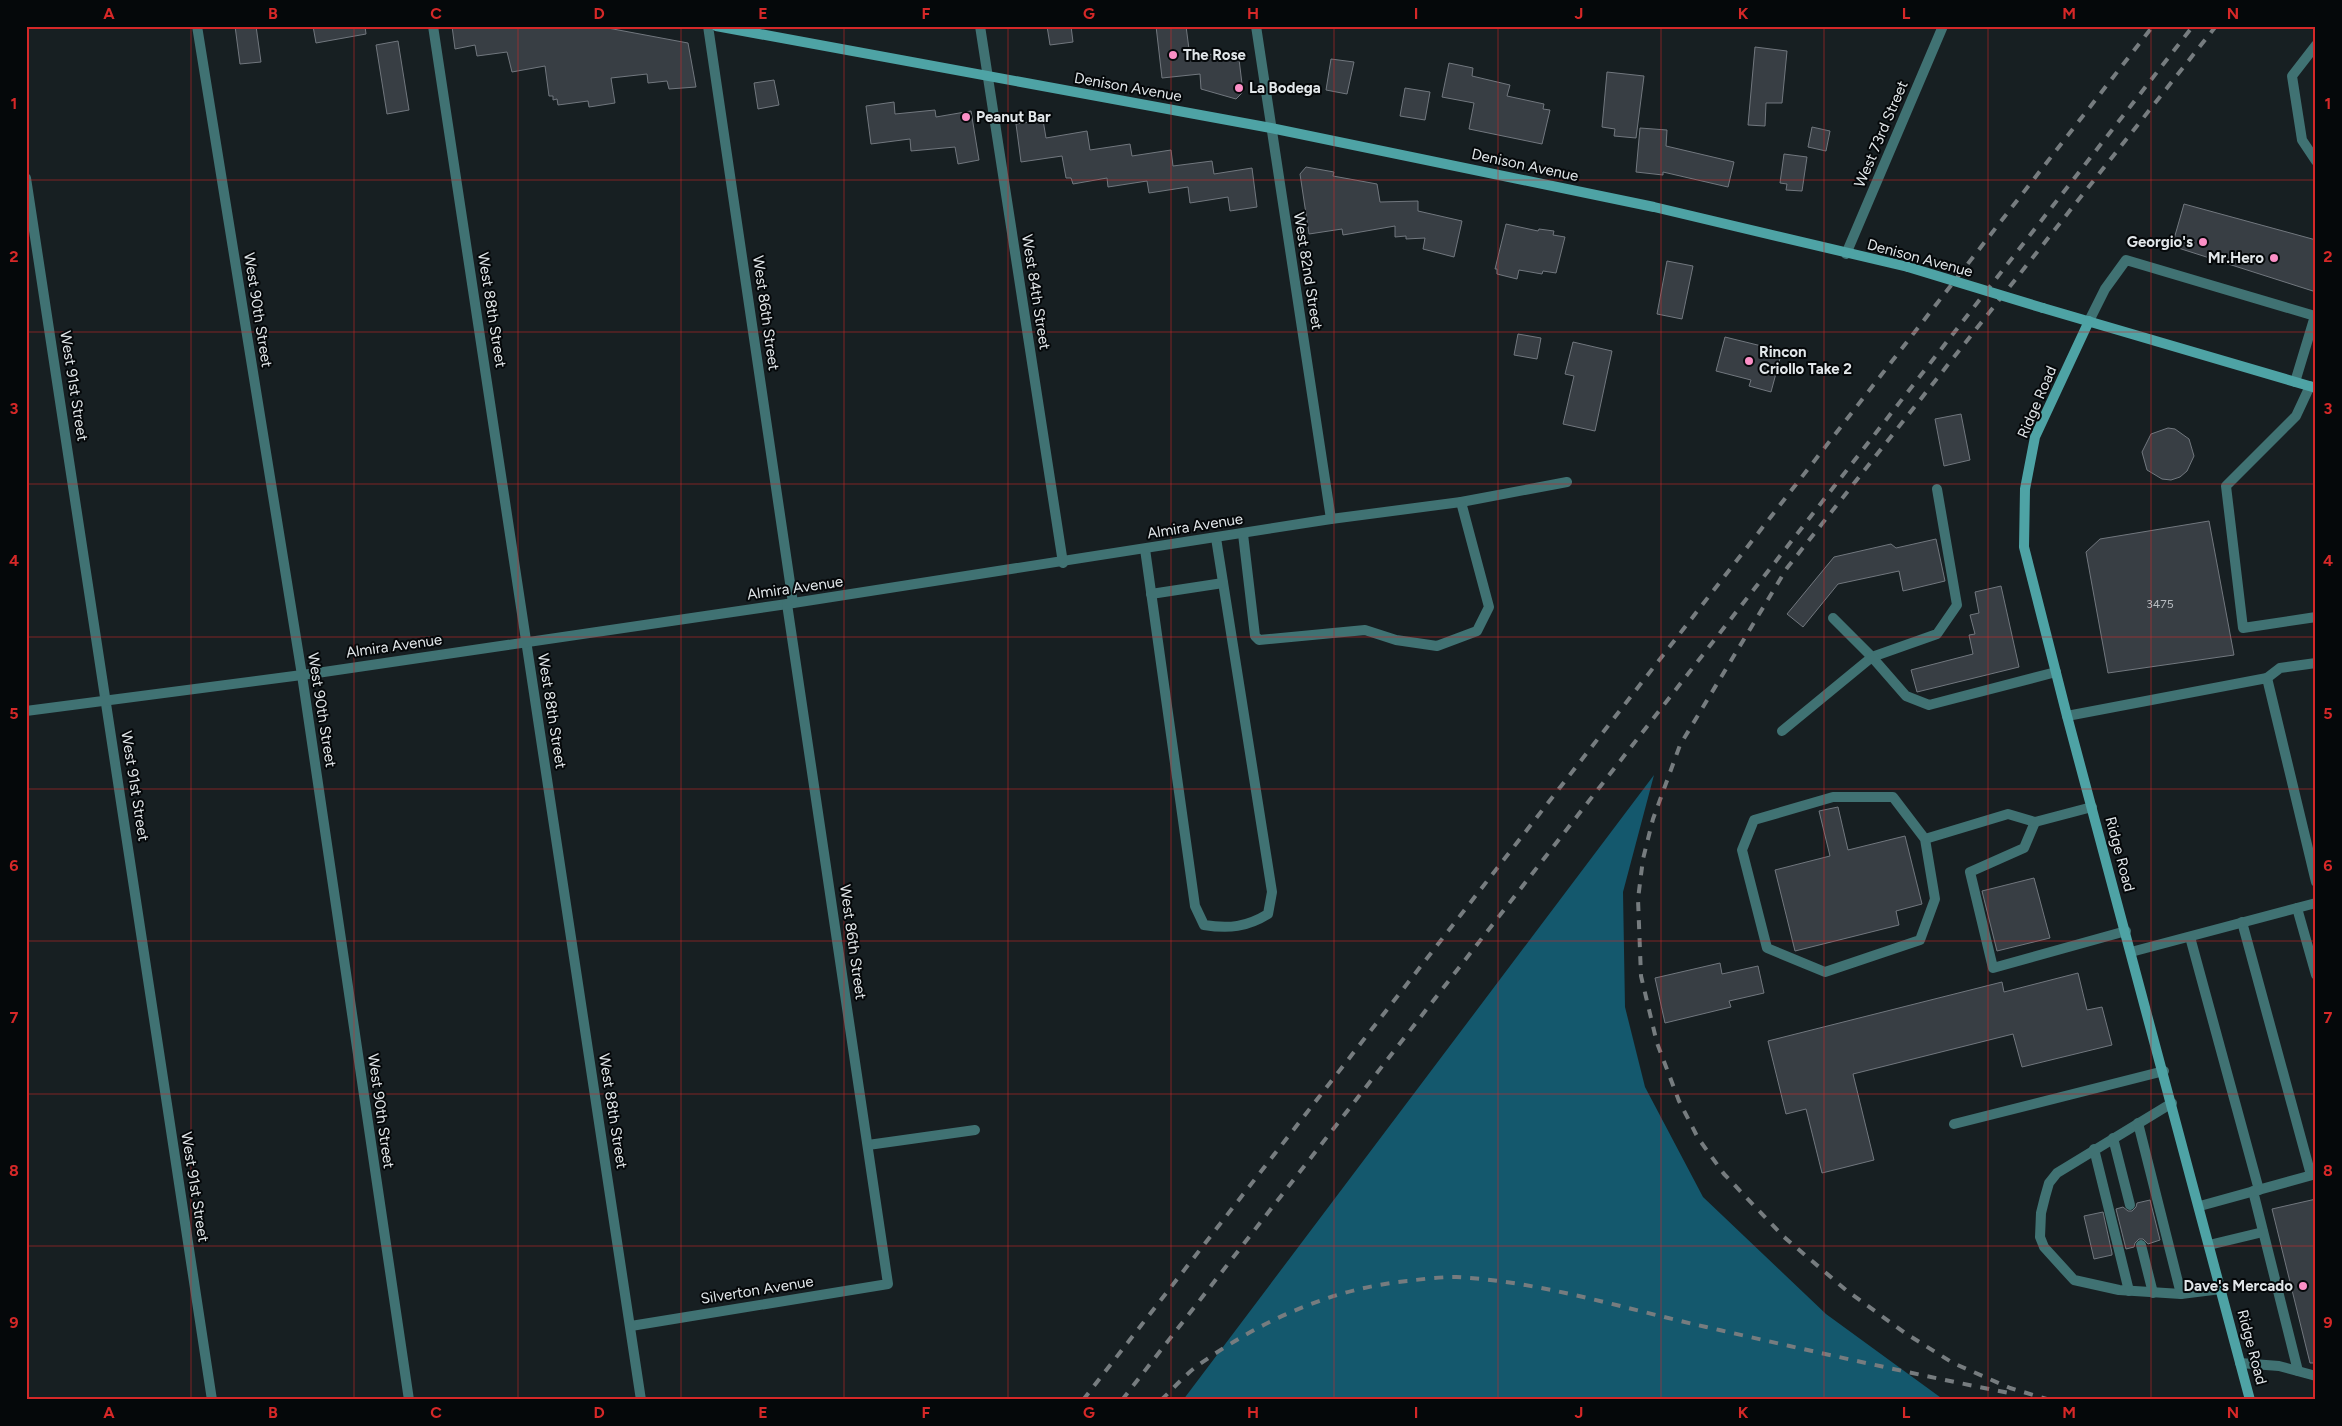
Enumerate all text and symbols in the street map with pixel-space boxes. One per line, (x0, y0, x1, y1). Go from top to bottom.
text: A (103, 4, 115, 23)
text: B (268, 4, 278, 23)
text: C (430, 4, 442, 23)
text: D (593, 4, 605, 23)
text: E (758, 4, 768, 23)
text: F (922, 4, 931, 23)
text: G (1083, 4, 1095, 23)
text: H (1247, 4, 1259, 23)
text: I (1414, 4, 1418, 23)
text: J (1575, 4, 1583, 23)
text: K (1738, 4, 1749, 23)
text: L (1902, 4, 1911, 23)
text: M (2062, 4, 2076, 23)
text: N (2227, 4, 2239, 23)
place label: The Rose (1183, 46, 1247, 64)
marker: The Rose (1167, 49, 1179, 61)
street label: Denison Avenue (1073, 69, 1183, 105)
street label: West 73rd Street (1850, 78, 1912, 190)
place label: La Bodega (1249, 79, 1321, 97)
marker: La Bodega (1233, 82, 1245, 94)
text: 1 (11, 94, 17, 113)
text: 1 (2325, 94, 2331, 113)
place label: Peanut Bar (976, 108, 1051, 126)
marker: Peanut Bar (960, 111, 972, 123)
street label: Denison Avenue (1470, 145, 1580, 185)
street label: West 82nd Street (1290, 211, 1326, 331)
street label: West 84th Street (1018, 233, 1054, 351)
place label: Georgio's (2127, 233, 2193, 251)
street label: Denison Avenue (1865, 235, 1975, 281)
marker: Georgio's (2197, 236, 2209, 248)
text: 2 (9, 247, 19, 266)
text: 2 (2323, 247, 2333, 266)
place label: Mr.Hero (2208, 249, 2264, 267)
street label: West 90th Street (240, 251, 276, 369)
street label: West 88th Street (474, 251, 510, 369)
marker: Mr.Hero (2268, 252, 2280, 264)
street label: West 86th Street (749, 254, 783, 372)
street label: West 91st Street (56, 330, 92, 443)
place label: Rincon Criollo Take 2 (1759, 343, 1852, 378)
marker: Rincon Criollo Take 2 (1743, 355, 1755, 367)
street label: Ridge Road (2014, 363, 2060, 441)
text: 3 (10, 399, 19, 418)
text: 3 (2324, 399, 2333, 418)
street label: Almira Avenue (1146, 510, 1244, 542)
text: 4 (9, 551, 19, 570)
text: 4 (2323, 551, 2333, 570)
street label: Almira Avenue (746, 572, 844, 604)
house number: 3475 (2146, 597, 2174, 611)
street label: Almira Avenue (345, 630, 443, 662)
street label: West 90th Street (304, 651, 340, 769)
street label: West 88th Street (534, 652, 570, 770)
text: 5 (9, 704, 19, 723)
text: 5 (2323, 704, 2333, 723)
street label: West 91st Street (117, 730, 153, 843)
street label: Ridge Road (2101, 815, 2139, 893)
text: 6 (9, 856, 19, 875)
text: 6 (2323, 856, 2333, 875)
street label: West 86th Street (836, 883, 870, 1001)
text: 7 (10, 1008, 19, 1027)
text: 7 (2324, 1008, 2333, 1027)
street label: West 90th Street (364, 1052, 398, 1170)
street label: West 88th Street (595, 1052, 631, 1170)
street label: West 91st Street (177, 1131, 213, 1244)
text: 8 (9, 1161, 19, 1180)
text: 8 (2323, 1161, 2333, 1180)
street label: Silverton Avenue (699, 1272, 815, 1308)
place label: Dave's Mercado (2183, 1277, 2293, 1295)
marker: Dave's Mercado (2297, 1280, 2309, 1292)
street label: Ridge Road (2233, 1308, 2271, 1386)
text: 9 (9, 1313, 19, 1332)
text: 9 (2323, 1313, 2333, 1332)
text: A (103, 1403, 115, 1422)
text: B (268, 1403, 278, 1422)
text: C (430, 1403, 442, 1422)
text: D (593, 1403, 605, 1422)
text: E (758, 1403, 768, 1422)
text: F (922, 1403, 931, 1422)
text: G (1083, 1403, 1095, 1422)
text: H (1247, 1403, 1259, 1422)
text: I (1414, 1403, 1418, 1422)
text: J (1575, 1403, 1583, 1422)
text: K (1738, 1403, 1749, 1422)
text: L (1902, 1403, 1911, 1422)
text: M (2062, 1403, 2076, 1422)
text: N (2227, 1403, 2239, 1422)

